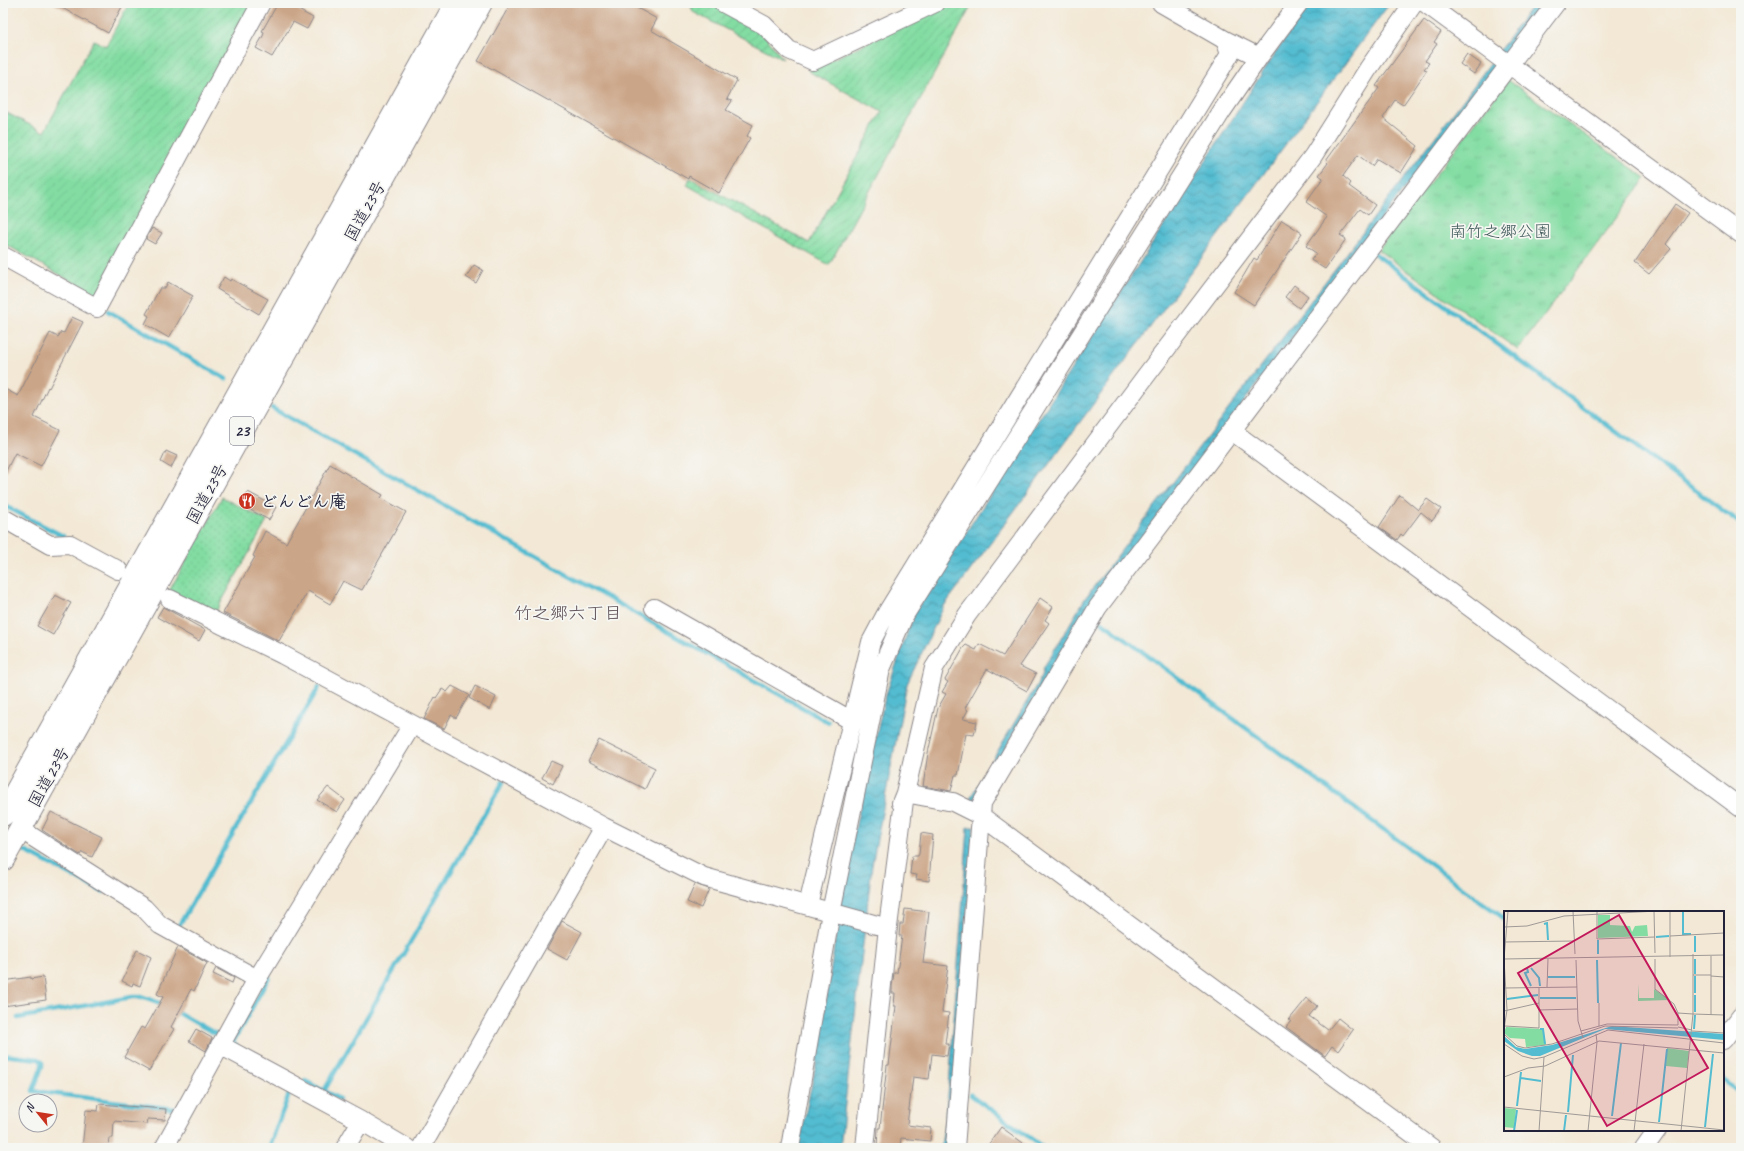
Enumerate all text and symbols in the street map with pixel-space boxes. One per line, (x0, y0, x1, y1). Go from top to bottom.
street label: 国道23号 (340, 177, 390, 245)
park label: 南竹之郷公園 (1449, 221, 1551, 242)
road number: 23 (230, 417, 254, 445)
street label: 国道23号 (182, 460, 232, 528)
restaurant icon: どんどん庵 (237, 491, 257, 511)
place label: どんどん庵 (260, 491, 346, 512)
district label: 竹之郷六丁目 (514, 602, 622, 624)
street label: 国道23号 (24, 743, 74, 811)
inset map (1504, 911, 1724, 1131)
north arrow (18, 1093, 58, 1133)
text: N (22, 1100, 38, 1114)

